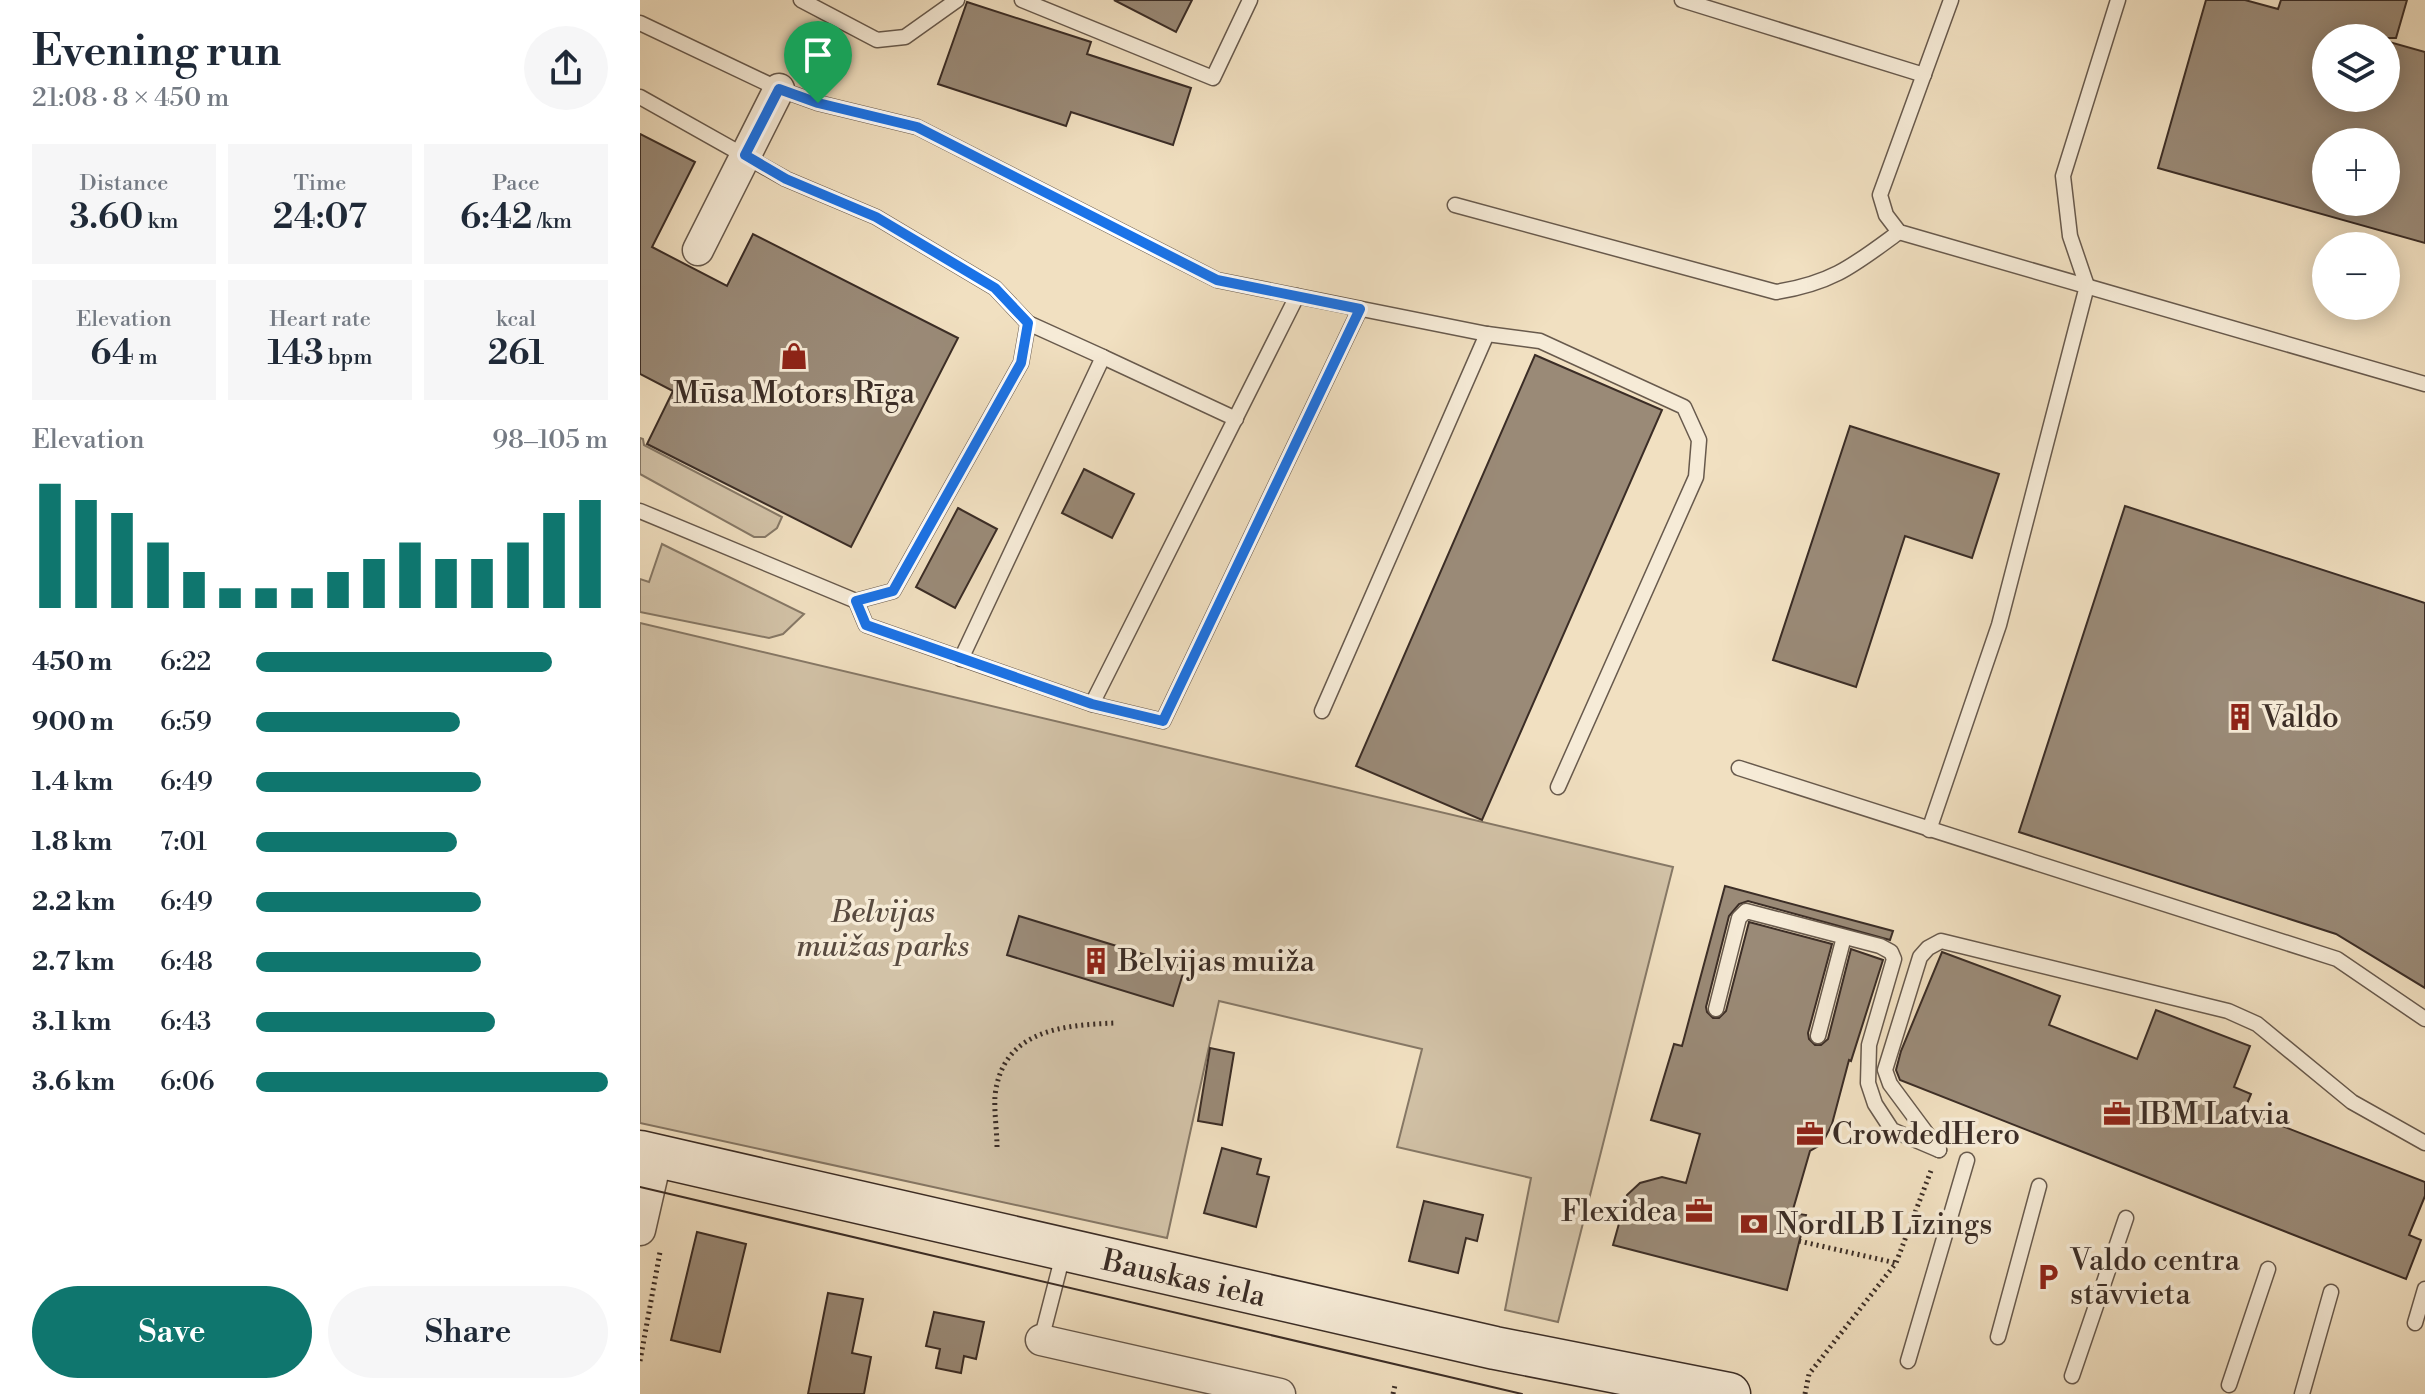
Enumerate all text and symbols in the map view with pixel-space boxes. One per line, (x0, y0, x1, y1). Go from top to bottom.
pin (784, 21, 852, 103)
text: Evening run (32, 24, 281, 79)
map controls (2312, 24, 2400, 320)
button: layers (2312, 24, 2400, 112)
button: share (524, 26, 608, 110)
icon: arrive (796, 33, 840, 77)
text: 21:08 · 8 × 450 m (32, 82, 229, 114)
button: + (2312, 128, 2400, 216)
text: Distance (80, 170, 168, 197)
text: Time (294, 170, 346, 197)
text: Pace (492, 170, 540, 197)
text: 3.60 (69, 197, 143, 239)
text: 24:07 (273, 197, 367, 239)
text: 6:42 (460, 197, 533, 239)
text: km (143, 208, 179, 235)
text: /km (533, 208, 572, 235)
button: − (2312, 232, 2400, 320)
text: Elevation (76, 306, 172, 333)
text: Heart rate (269, 306, 371, 333)
text: kcal (496, 306, 536, 333)
text: 64 (90, 333, 134, 375)
text: 143 (267, 333, 324, 375)
text: 261 (488, 333, 544, 375)
shop icon: Mūsa Motors Rīga (779, 341, 809, 371)
text: m (134, 344, 158, 371)
text: bpm (324, 344, 373, 371)
place label: Mūsa Motors Rīga (673, 375, 916, 413)
text: Elevation (32, 424, 145, 456)
text: 98–105 m (492, 424, 608, 456)
text: 450 m (32, 646, 112, 678)
text: 6:22 (160, 646, 211, 678)
place label: Valdo (2261, 699, 2339, 737)
building icon: Valdo (2225, 702, 2255, 732)
text: 900 m (32, 706, 114, 738)
text: 6:59 (160, 706, 212, 738)
text: 1.4 km (32, 766, 113, 798)
text: 6:49 (160, 766, 213, 798)
text: 1.8 km (32, 826, 112, 858)
text: 7:01 (160, 826, 207, 858)
text: 2.2 km (32, 886, 116, 918)
text: 6:49 (160, 886, 213, 918)
park label: Belvijas muižas parks (797, 894, 969, 966)
place label: Belvijas muiža (1117, 943, 1316, 981)
text: 2.7 km (32, 946, 115, 978)
text: 6:48 (160, 946, 213, 978)
building icon: Belvijas muiža (1081, 946, 1111, 976)
text: 3.1 km (32, 1006, 111, 1038)
text: 6:43 (160, 1006, 211, 1038)
text: 3.6 km (32, 1066, 115, 1098)
text: 6:06 (160, 1066, 215, 1098)
place label: IBM Latvia (2139, 1096, 2291, 1134)
office icon: IBM Latvia (2102, 1099, 2132, 1129)
place label: CrowdedHero (1832, 1116, 2020, 1154)
office icon: CrowdedHero (1795, 1119, 1825, 1149)
place label: Flexidea (1561, 1193, 1678, 1231)
office icon: Flexidea (1684, 1196, 1714, 1226)
place label: NordLB Līzings (1776, 1206, 1992, 1244)
bank icon: NordLB Līzings (1739, 1209, 1769, 1239)
street label: Bauskas iela (1097, 1241, 1270, 1316)
place label: Valdo centra stāvvieta (2069, 1242, 2241, 1314)
parking icon: Valdo centra stāvvieta (2033, 1262, 2063, 1292)
button: Save (32, 1286, 312, 1378)
button: Share (328, 1286, 608, 1378)

